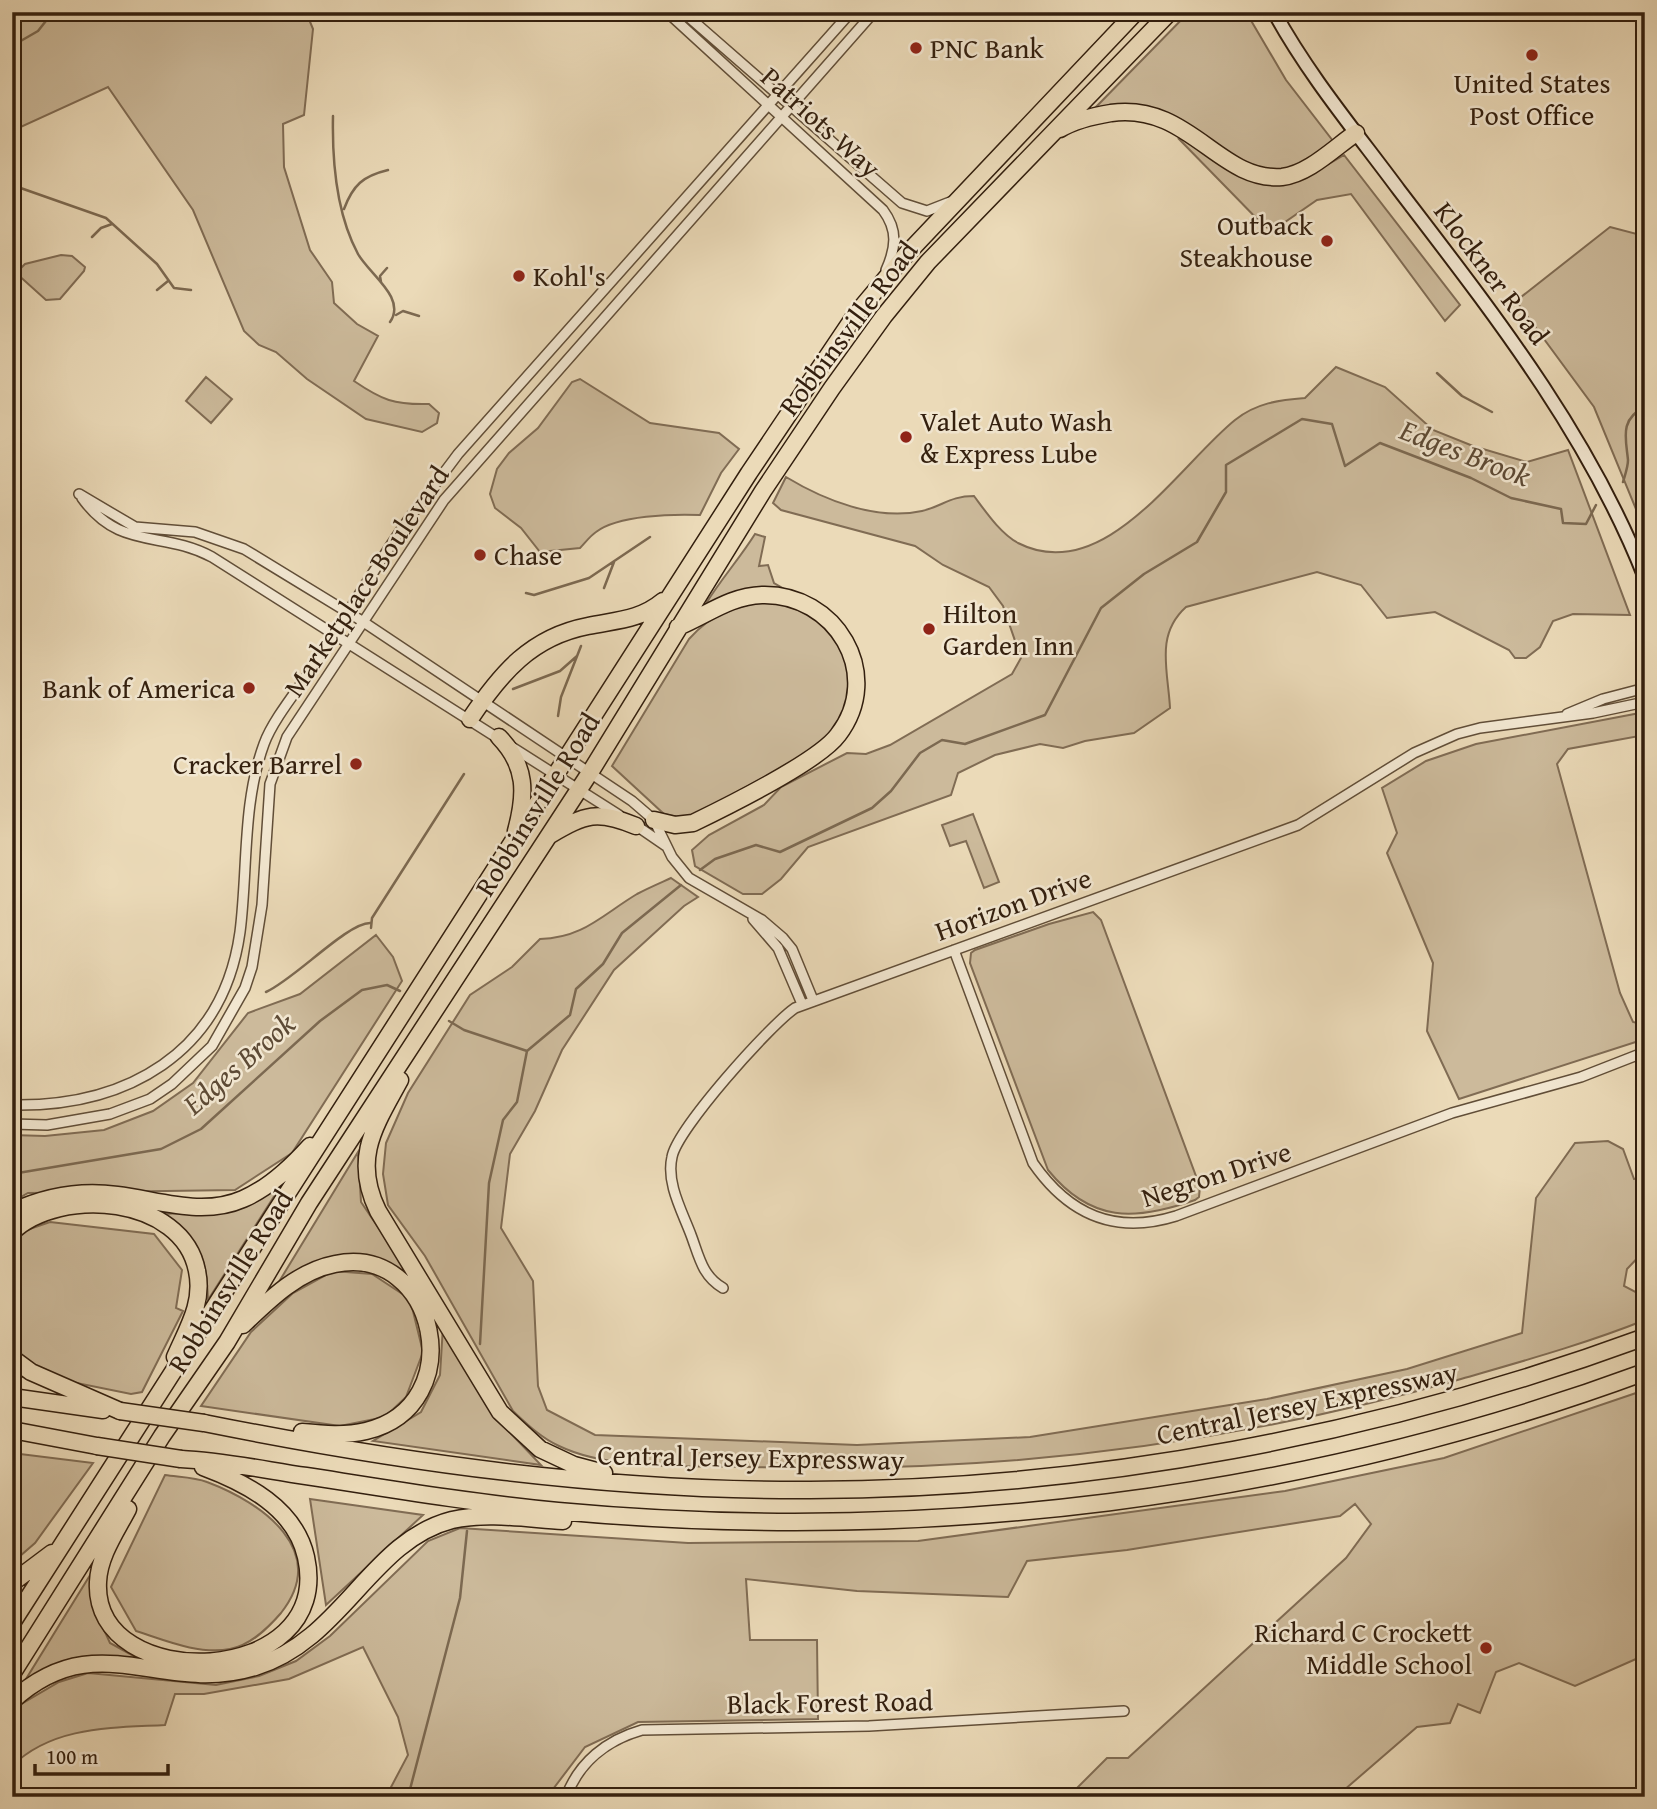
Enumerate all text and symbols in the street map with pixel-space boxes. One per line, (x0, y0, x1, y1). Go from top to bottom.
place label: PNC Bank (930, 27, 1045, 68)
marker: PNC Bank (908, 40, 924, 56)
marker: United States Post Office (1524, 47, 1540, 63)
street label: Patriots Way (752, 57, 890, 187)
place label: United States Post Office (1453, 62, 1611, 135)
street label: Klockner Road (1425, 192, 1560, 353)
place label: Outback Steakhouse (1179, 204, 1314, 277)
street label: Robbinsville Road (768, 232, 927, 424)
marker: Outback Steakhouse (1319, 233, 1335, 249)
place label: Kohl's (533, 255, 606, 296)
marker: Kohl's (511, 268, 527, 284)
place label: Valet Auto Wash & Express Lube (920, 400, 1112, 473)
water label: Edges Brook (1393, 407, 1537, 497)
marker: Valet Auto Wash & Express Lube (898, 429, 914, 445)
street label: Marketplace Boulevard (273, 457, 459, 705)
place label: Chase (494, 534, 562, 575)
marker: Chase (472, 547, 488, 563)
place label: Hilton Garden Inn (943, 592, 1074, 665)
marker: Hilton Garden Inn (921, 621, 937, 637)
place label: Bank of America (42, 667, 236, 708)
marker: Bank of America (241, 680, 257, 696)
street label: Robbinsville Road (464, 704, 610, 903)
place label: Cracker Barrel (173, 743, 342, 784)
marker: Cracker Barrel (348, 756, 364, 772)
street label: Horizon Drive (929, 856, 1097, 951)
water label: Edges Brook (172, 1002, 305, 1125)
street label: Negron Drive (1136, 1130, 1296, 1217)
street label: Robbinsville Road (157, 1181, 303, 1380)
street label: Central Jersey Expressway (1152, 1351, 1461, 1454)
street label: Central Jersey Expressway (597, 1433, 905, 1480)
place label: Richard C Crockett Middle School (1254, 1611, 1472, 1684)
marker: Richard C Crockett Middle School (1478, 1640, 1494, 1656)
street label: Black Forest Road (727, 1679, 933, 1724)
scale bar (35, 1732, 168, 1776)
text: 100 m (46, 1741, 98, 1772)

